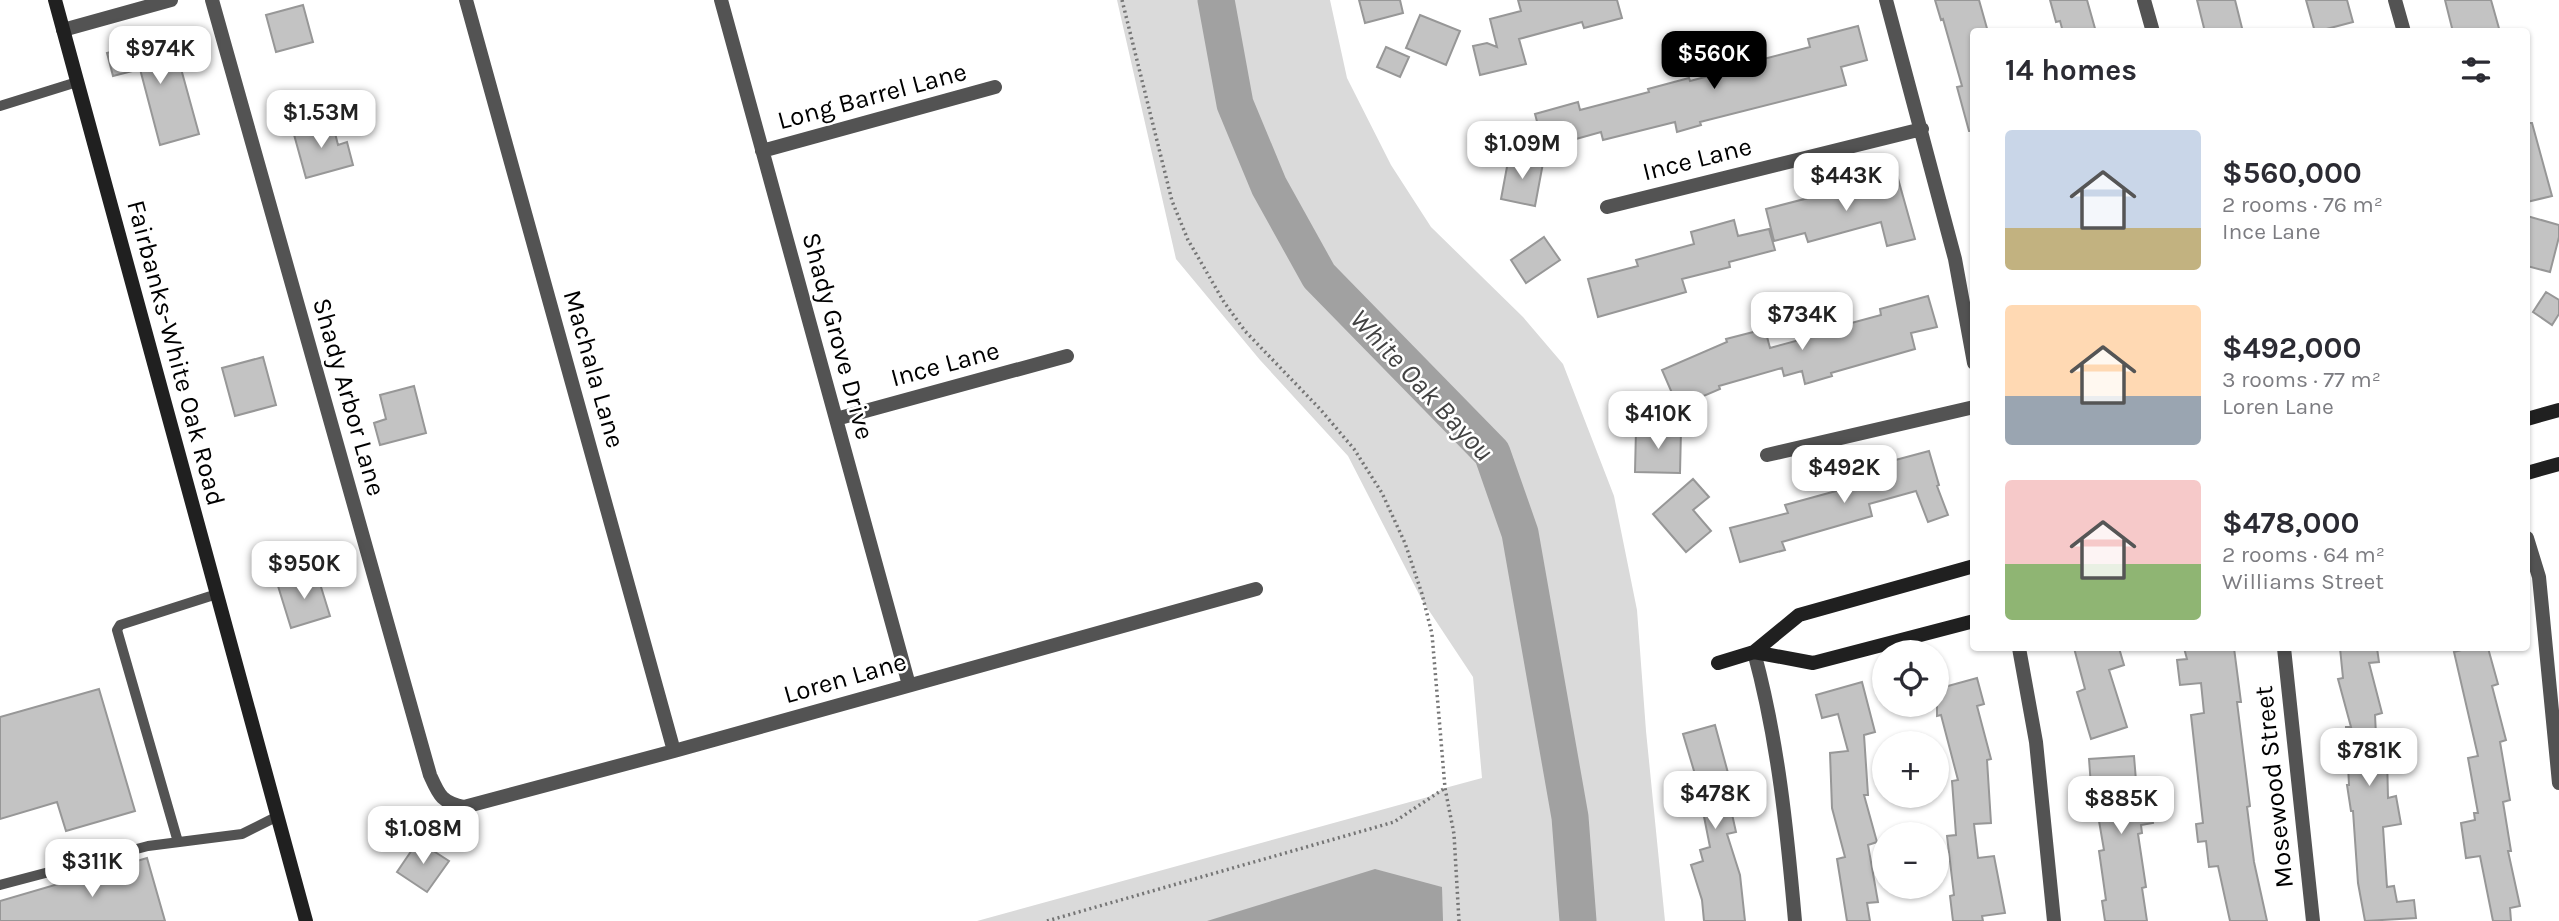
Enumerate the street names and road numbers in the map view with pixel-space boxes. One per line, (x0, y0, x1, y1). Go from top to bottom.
street label: Long Barrel Lane (774, 56, 970, 136)
street label: Ince Lane (1639, 130, 1755, 188)
street label: Fairbanks-White Oak Road (120, 197, 232, 509)
street label: Shady Grove Drive (795, 229, 881, 443)
street label: Machala Lane (557, 286, 631, 452)
street label: Shady Arbor Lane (306, 294, 392, 500)
street label: Ince Lane (887, 335, 1003, 393)
street label: Loren Lane (780, 646, 910, 710)
street label: Mosewood Street (2248, 684, 2300, 890)

